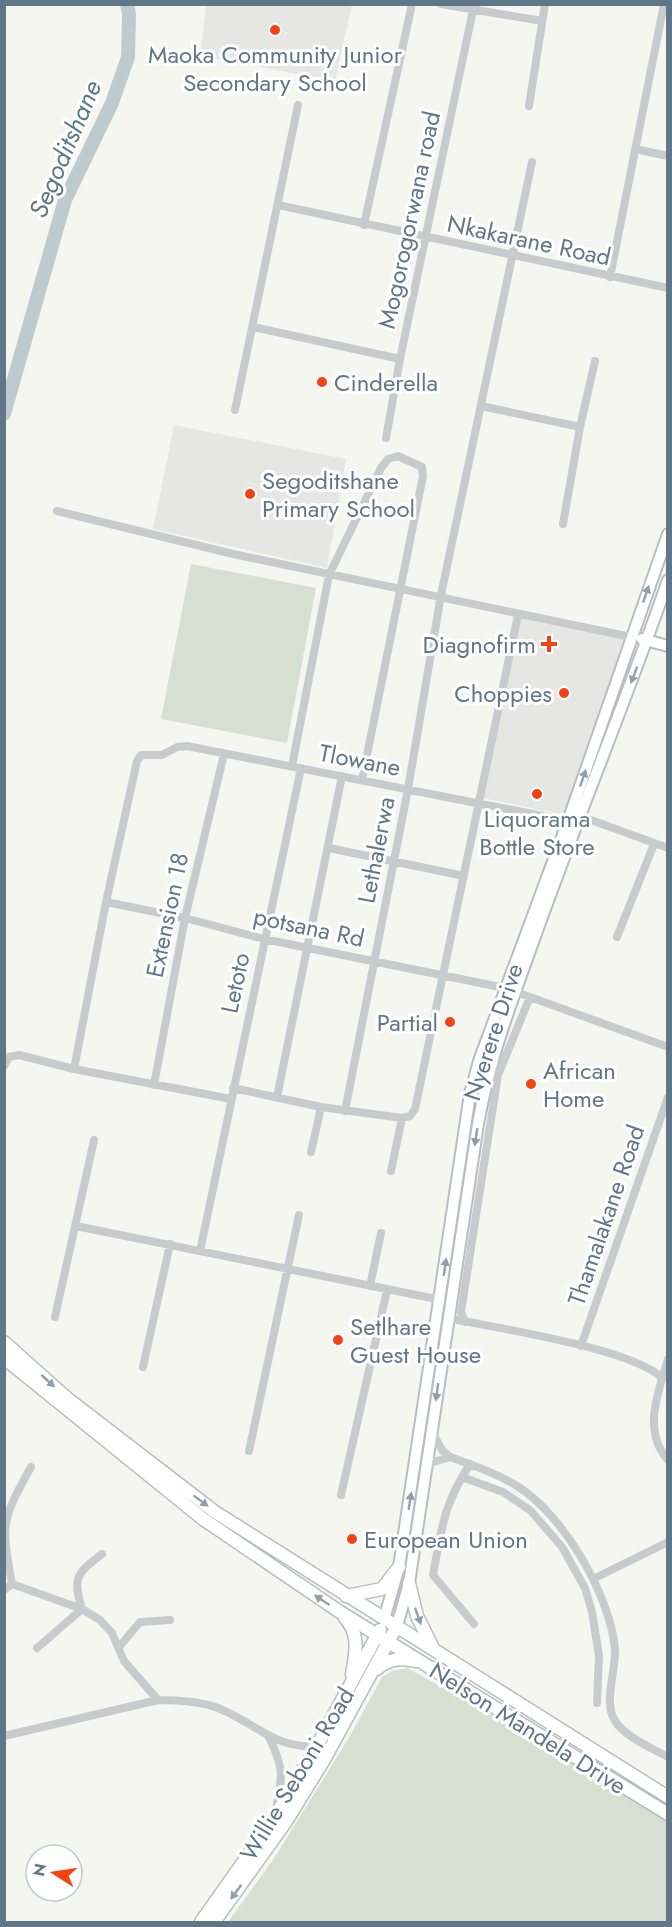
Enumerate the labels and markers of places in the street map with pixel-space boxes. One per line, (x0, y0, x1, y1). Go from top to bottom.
marker: Maoka Community Junior Secondary School (268, 23, 282, 37)
place label: Maoka Community Junior Secondary School (148, 37, 403, 100)
place label: Cinderella (334, 365, 438, 400)
marker: Cinderella (315, 375, 329, 389)
place label: Segoditshane Primary School (262, 463, 415, 526)
marker: Segoditshane Primary School (243, 487, 257, 501)
place label: Diagnofirm (422, 627, 536, 662)
marker: Diagnofirm (540, 635, 558, 653)
place label: Choppies (454, 676, 552, 711)
marker: Choppies (557, 686, 571, 700)
marker: Liquorama Bottle Store (530, 787, 544, 801)
place label: Liquorama Bottle Store (479, 801, 595, 864)
place label: Partial (377, 1005, 438, 1040)
marker: Partial (443, 1015, 457, 1029)
place label: African Home (543, 1053, 616, 1116)
marker: African Home (524, 1077, 538, 1091)
place label: Setlhare Guest House (350, 1309, 481, 1372)
marker: Setlhare Guest House (331, 1333, 345, 1347)
place label: European Union (364, 1522, 528, 1557)
marker: European Union (345, 1532, 359, 1546)

